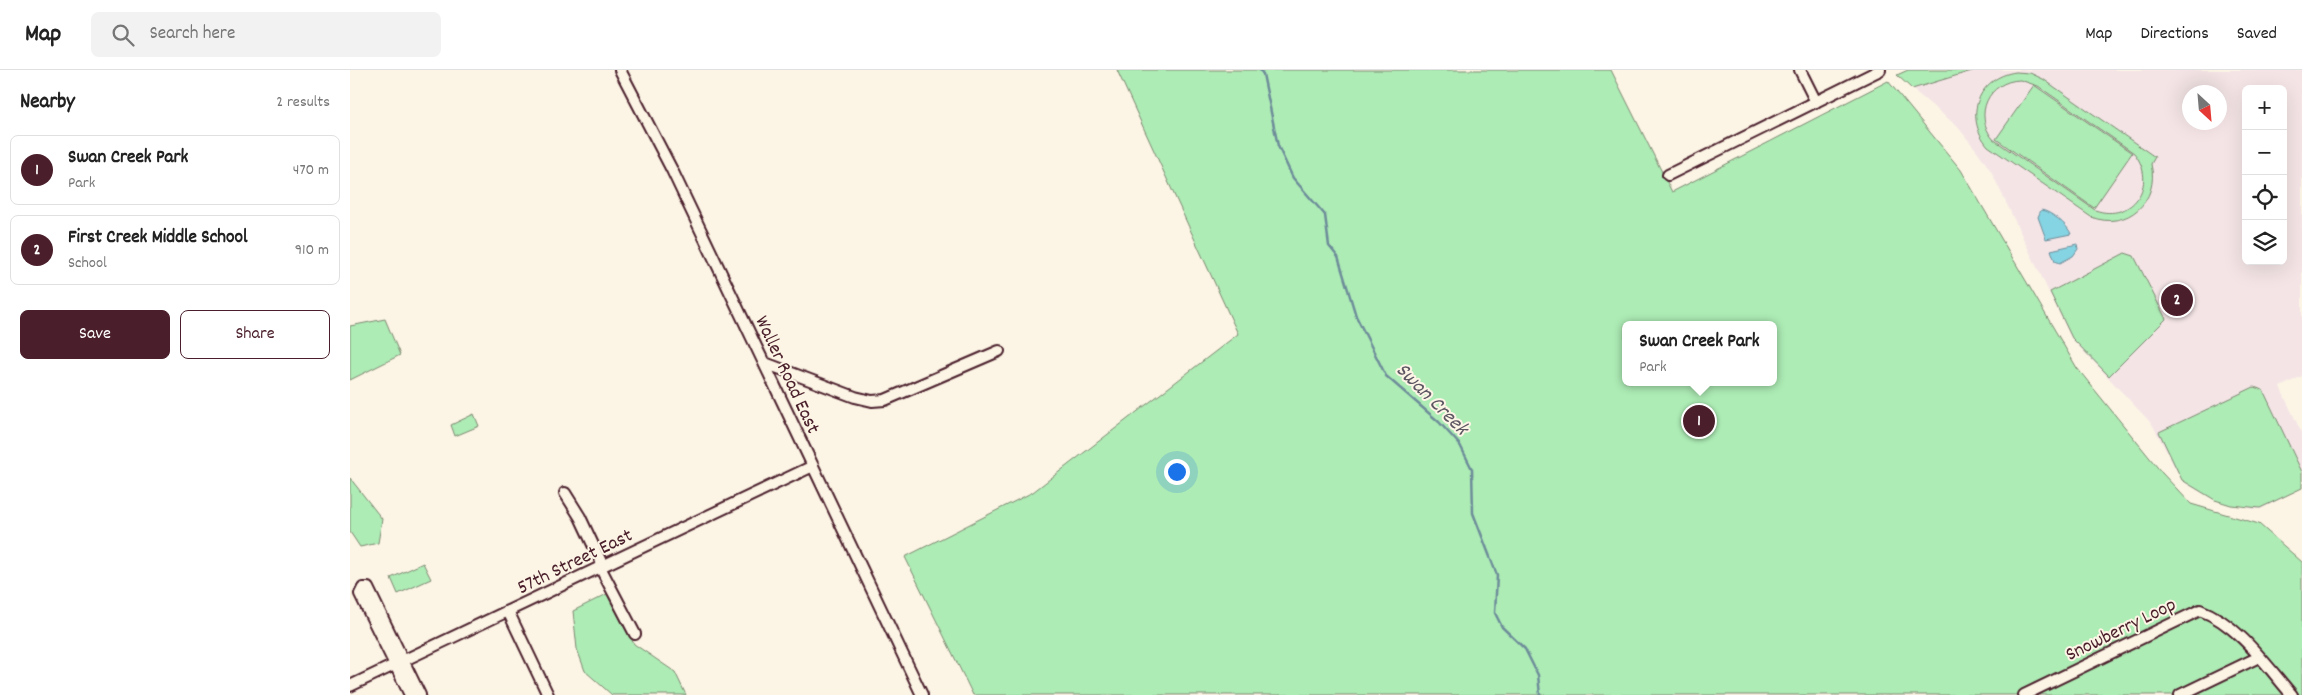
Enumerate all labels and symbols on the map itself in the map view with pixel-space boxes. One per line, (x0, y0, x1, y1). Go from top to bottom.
north arrow (2182, 85, 2227, 130)
pin: 2 (2161, 281, 2193, 319)
street label: Waller Road East (747, 312, 826, 439)
water label: Swan Creek (1388, 357, 1476, 445)
pin: 1 (1683, 402, 1715, 440)
your location (1164, 459, 1190, 485)
street label: 57th Street East (513, 523, 638, 603)
street label: Snowberry Loop (2061, 592, 2181, 670)

